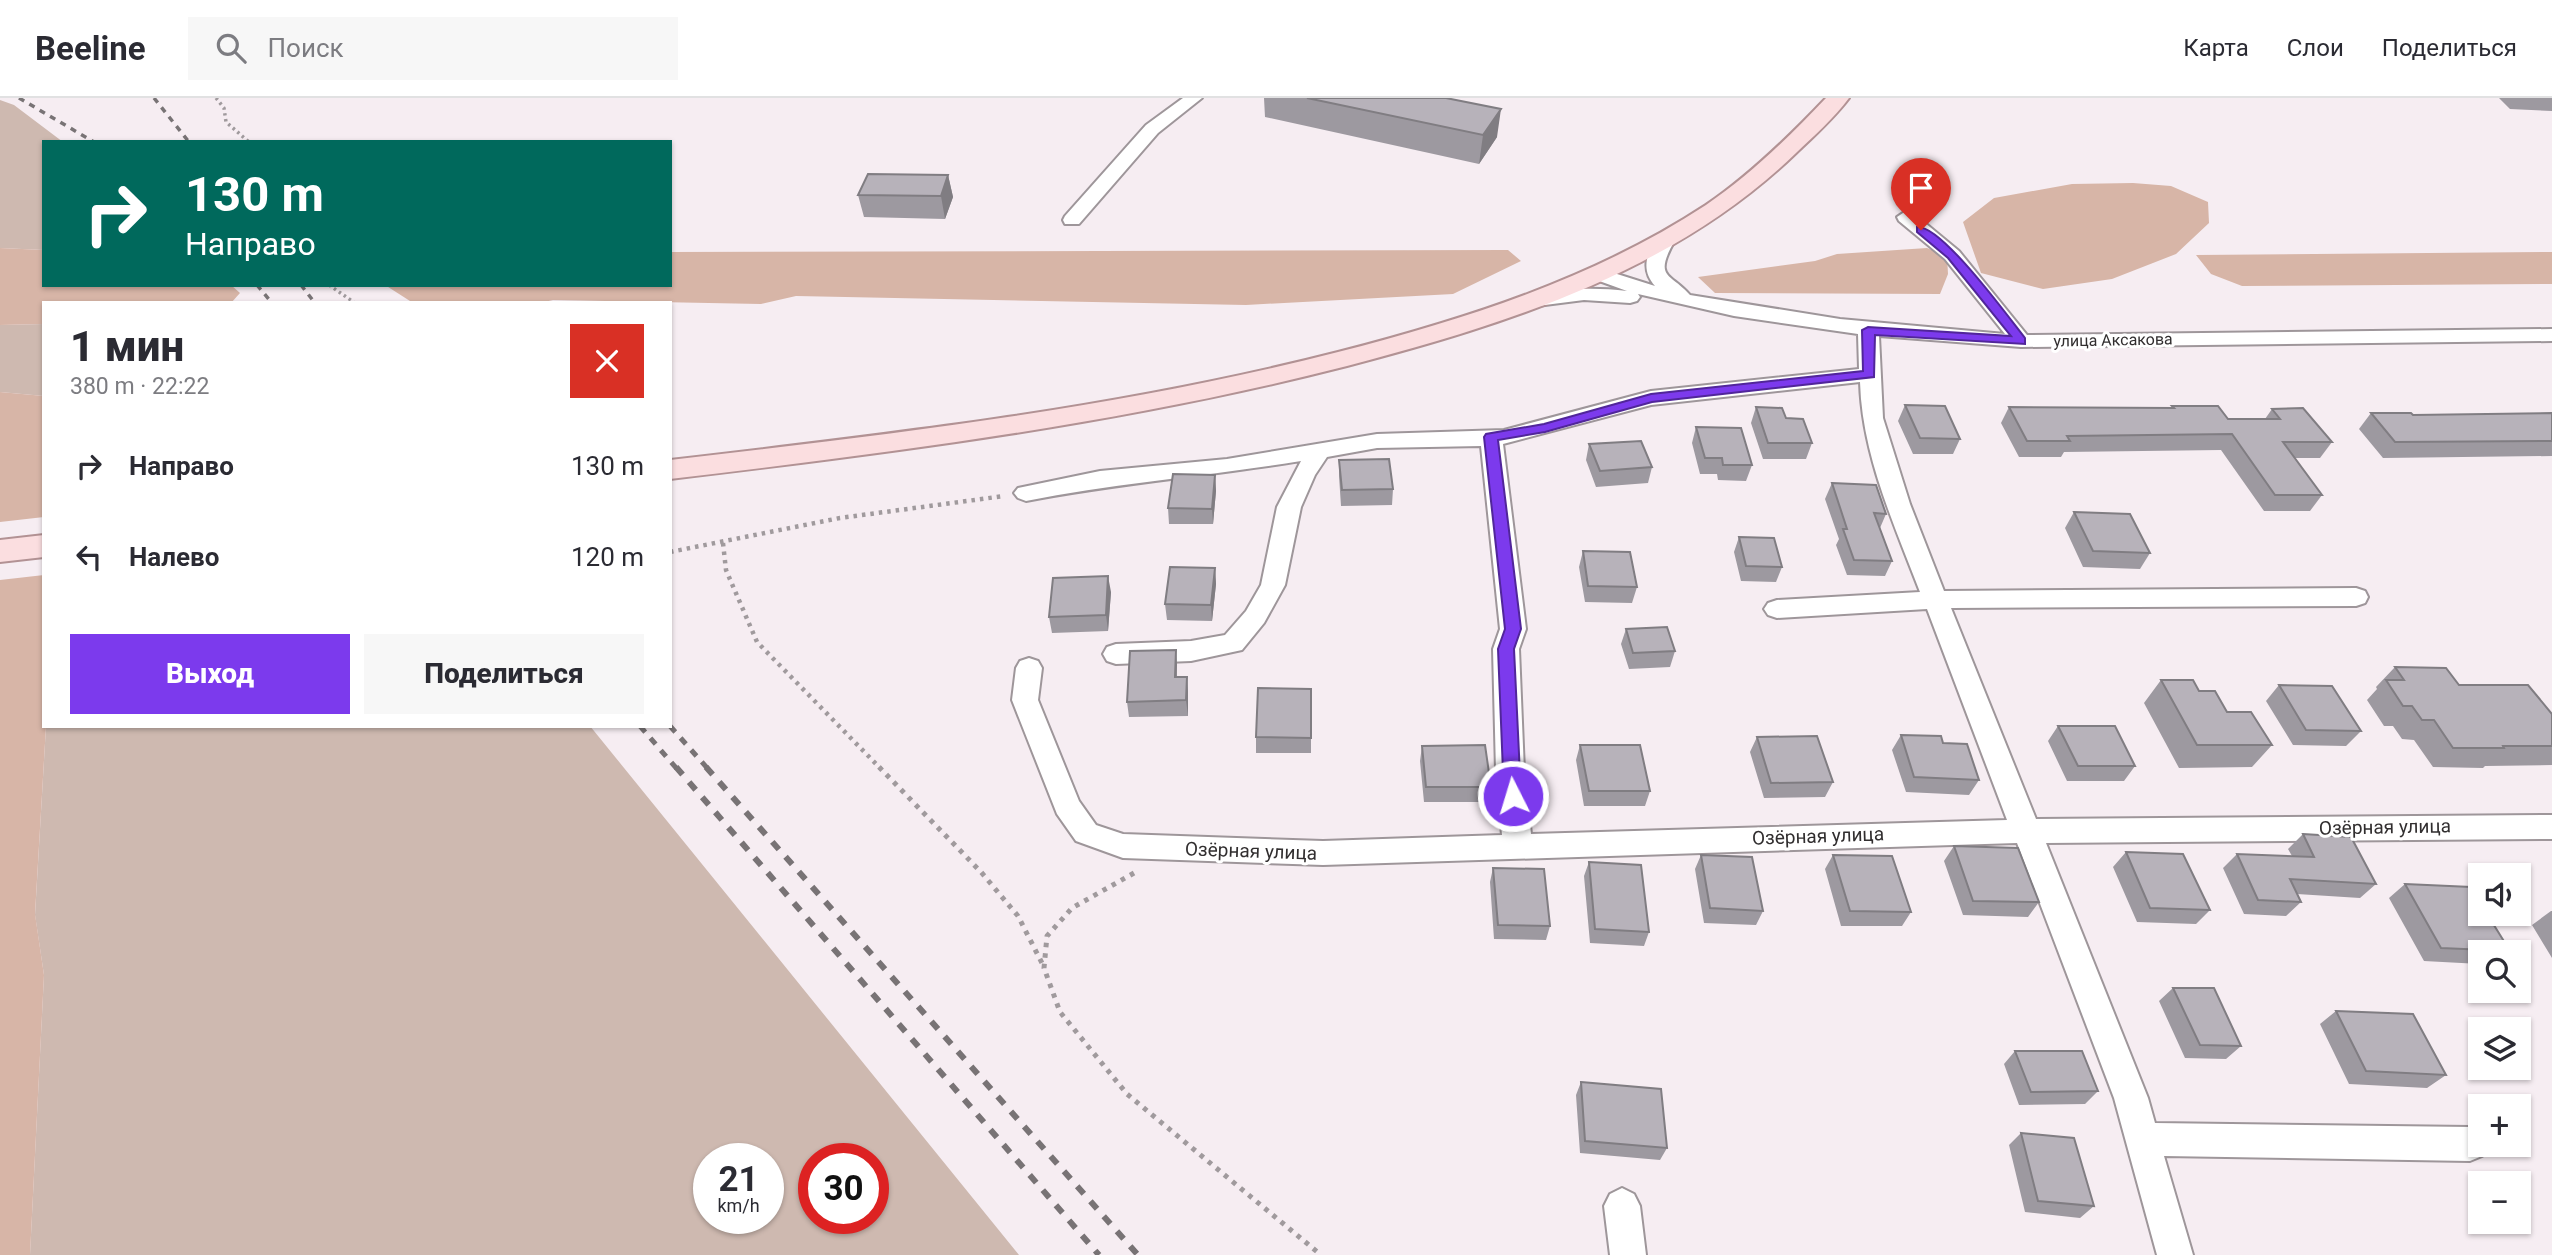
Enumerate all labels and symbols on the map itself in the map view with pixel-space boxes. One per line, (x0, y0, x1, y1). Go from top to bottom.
pin (1891, 158, 1951, 230)
street label: улица Аксакова (2053, 329, 2173, 351)
position arrow (1476, 759, 1550, 833)
street label: Озёрная улица (2319, 814, 2451, 840)
street label: Озёрная улица (1752, 822, 1884, 850)
street label: Озёрная улица (1185, 837, 1317, 865)
speed limit sign: 30 (798, 1143, 889, 1234)

